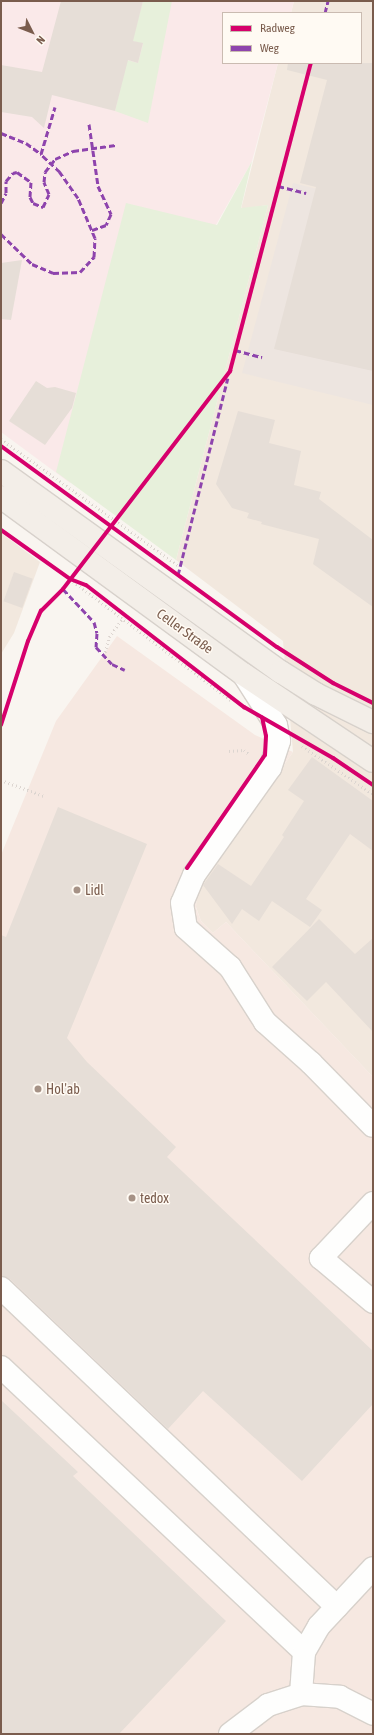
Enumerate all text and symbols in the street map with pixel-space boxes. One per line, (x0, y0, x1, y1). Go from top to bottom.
north arrow (12, 12, 52, 52)
legend (222, 12, 362, 64)
text: Radweg (260, 21, 295, 35)
text: N (34, 34, 48, 46)
text: Weg (260, 41, 279, 55)
street label: Celler Straße (154, 605, 216, 657)
place label: Lidl (85, 882, 104, 898)
marker: Lidl (72, 885, 82, 895)
place label: Hol'ab (46, 1081, 80, 1097)
marker: Hol'ab (33, 1084, 43, 1094)
place label: tedox (140, 1190, 169, 1206)
marker: tedox (127, 1193, 137, 1203)

